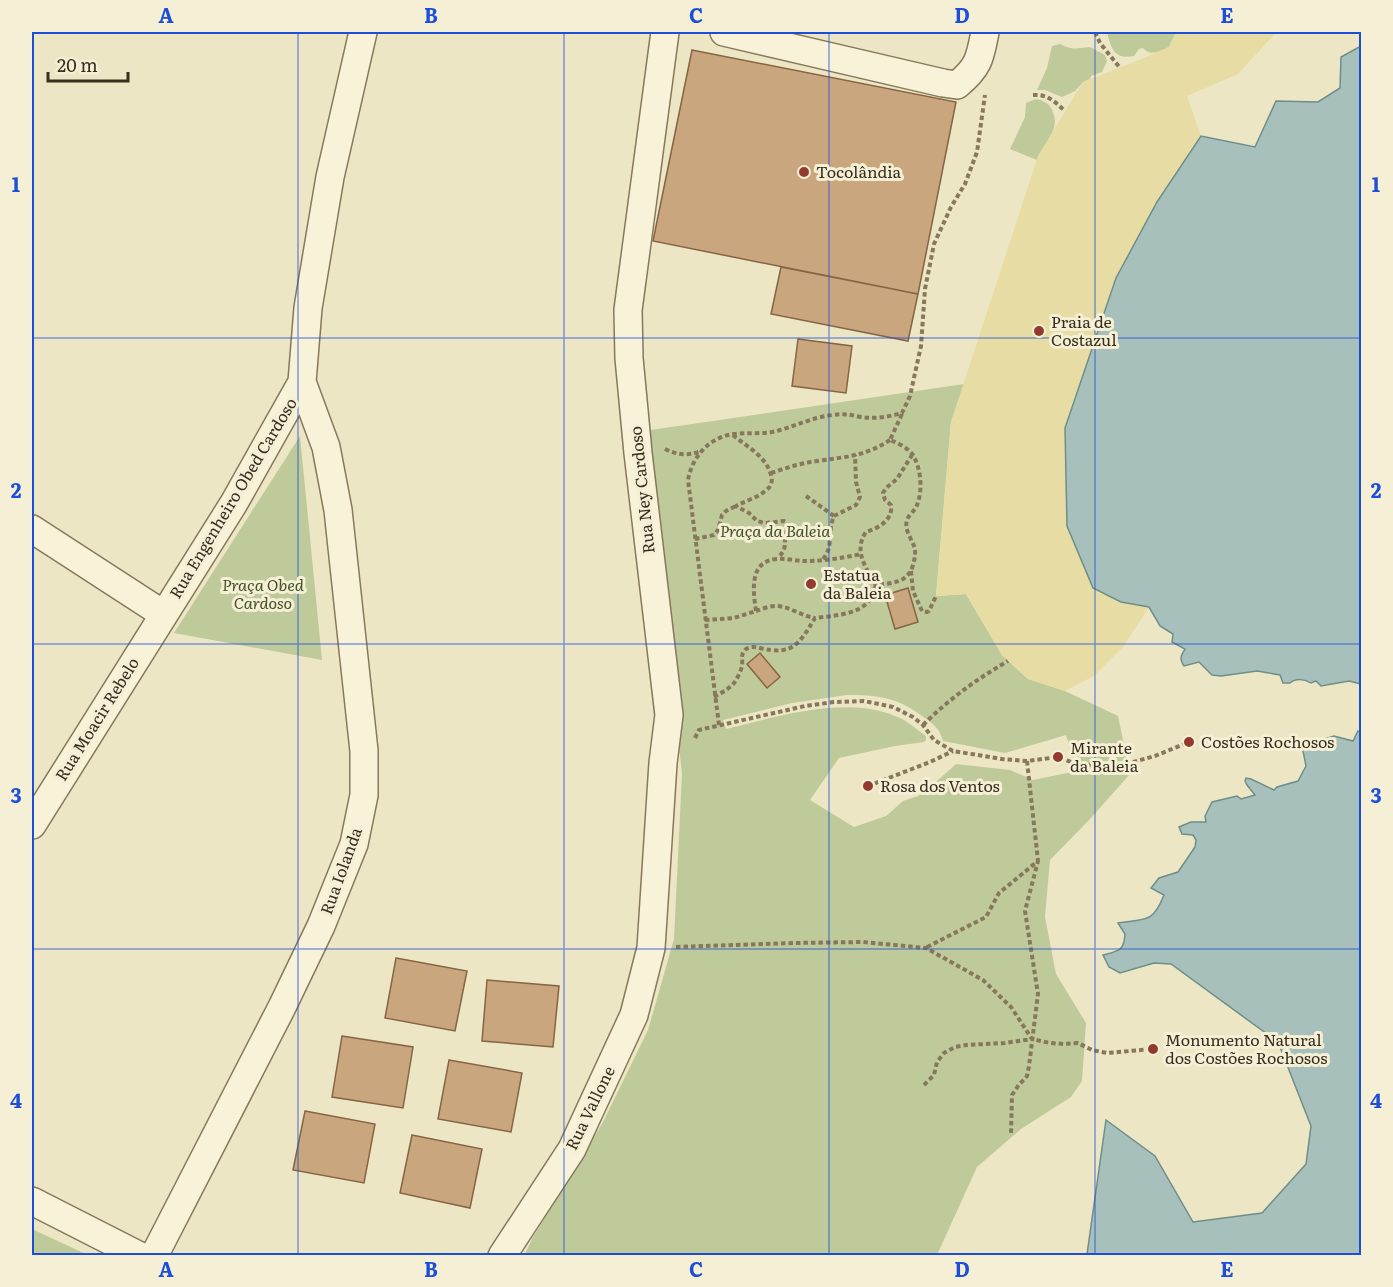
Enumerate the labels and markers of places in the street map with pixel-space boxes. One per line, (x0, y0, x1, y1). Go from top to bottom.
place label: Tocolândia (816, 159, 902, 183)
marker: Tocolândia (797, 165, 811, 179)
place label: Praia de Costazul (1051, 309, 1117, 351)
marker: Praia de Costazul (1032, 324, 1046, 338)
place label: Estatua da Baleia (823, 562, 892, 604)
marker: Estatua da Baleia (804, 577, 818, 591)
place label: Costões Rochosos (1201, 729, 1334, 753)
place label: Mirante da Baleia (1070, 735, 1139, 777)
marker: Costões Rochosos (1182, 735, 1196, 749)
marker: Mirante da Baleia (1051, 750, 1065, 764)
place label: Rosa dos Ventos (880, 773, 1000, 797)
marker: Rosa dos Ventos (861, 779, 875, 793)
place label: Monumento Natural dos Costões Rochosos (1165, 1027, 1327, 1069)
marker: Monumento Natural dos Costões Rochosos (1146, 1042, 1160, 1056)

